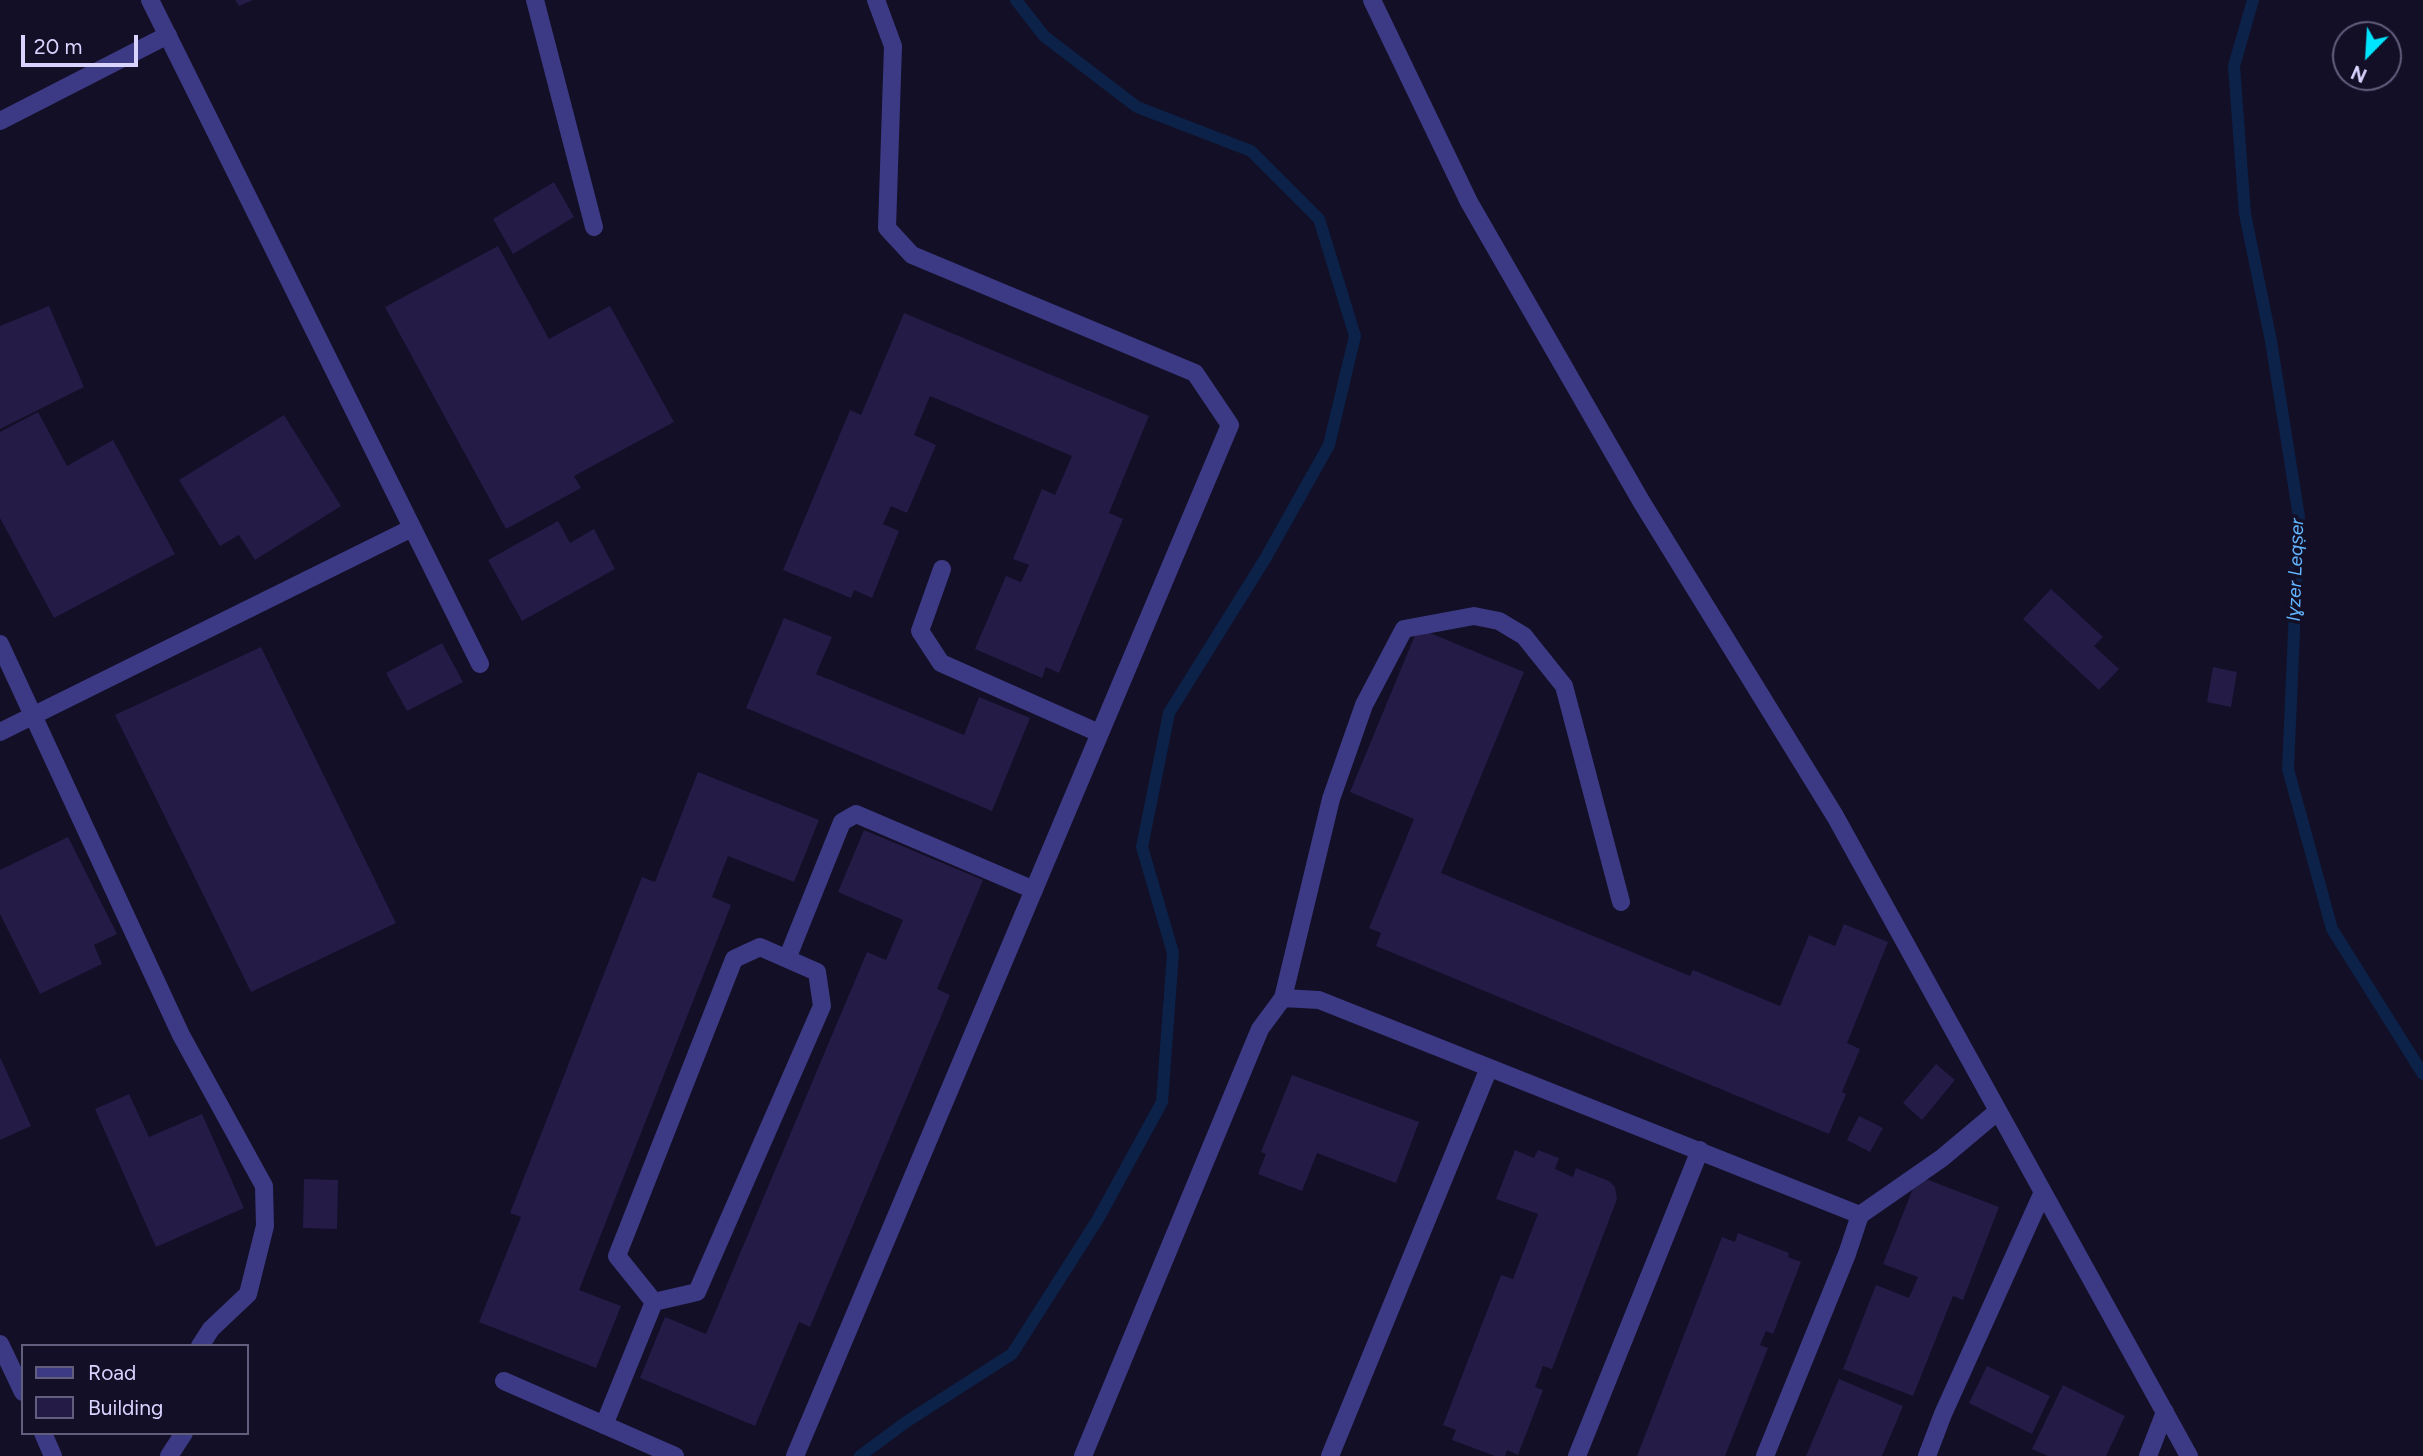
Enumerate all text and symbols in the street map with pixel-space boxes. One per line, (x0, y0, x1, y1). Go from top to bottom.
scale bar (24, 21, 142, 65)
north arrow (2332, 21, 2402, 91)
text: 20 m (34, 34, 82, 59)
text: N (2348, 60, 2370, 87)
water label: Iɣzer Leqṣer (2283, 518, 2309, 622)
legend (21, 1344, 248, 1435)
text: Road (88, 1360, 136, 1385)
text: Building (88, 1395, 163, 1420)

